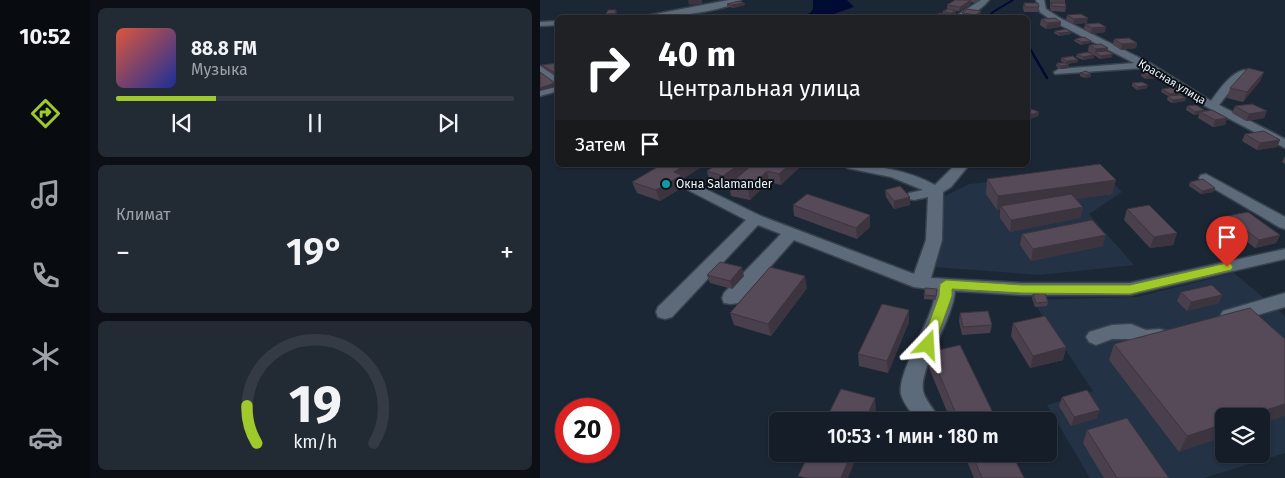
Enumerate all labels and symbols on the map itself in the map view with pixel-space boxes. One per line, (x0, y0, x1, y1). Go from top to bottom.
street label: Красная улица (1136, 57, 1208, 107)
place label: Окна Salamander (676, 177, 773, 191)
marker: Окна Salamander (660, 178, 672, 190)
pin (1206, 216, 1248, 267)
position arrow (901, 318, 953, 370)
speed limit sign: 20 (555, 398, 620, 463)

